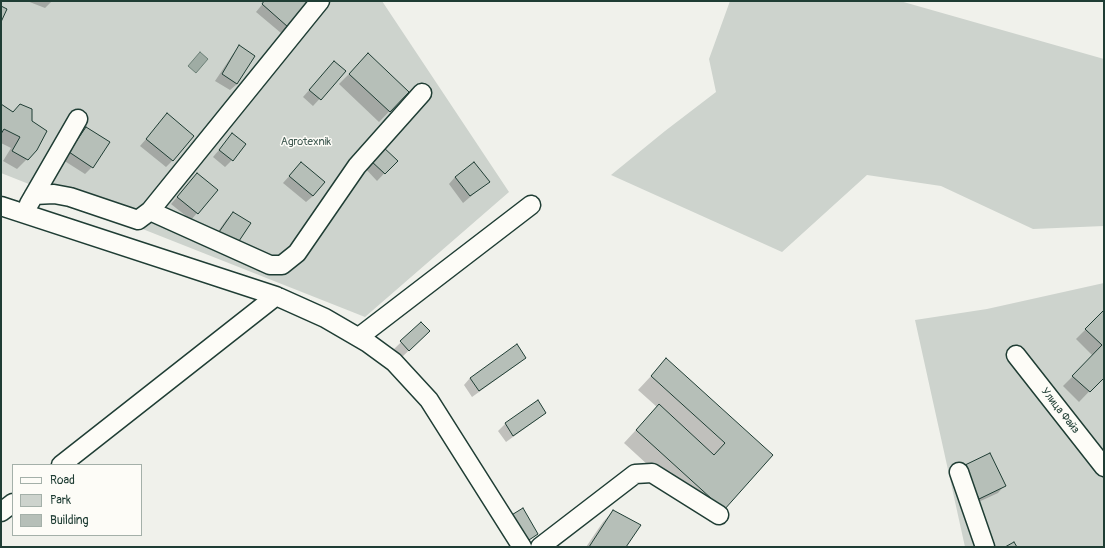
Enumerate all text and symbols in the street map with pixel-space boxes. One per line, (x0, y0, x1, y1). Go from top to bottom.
park label: Agrotexnik (281, 135, 331, 149)
street label: Улица Файз (1038, 385, 1082, 437)
legend (12, 464, 142, 536)
text: Road (50, 473, 75, 488)
text: Park (50, 493, 71, 508)
text: Building (50, 513, 89, 528)

